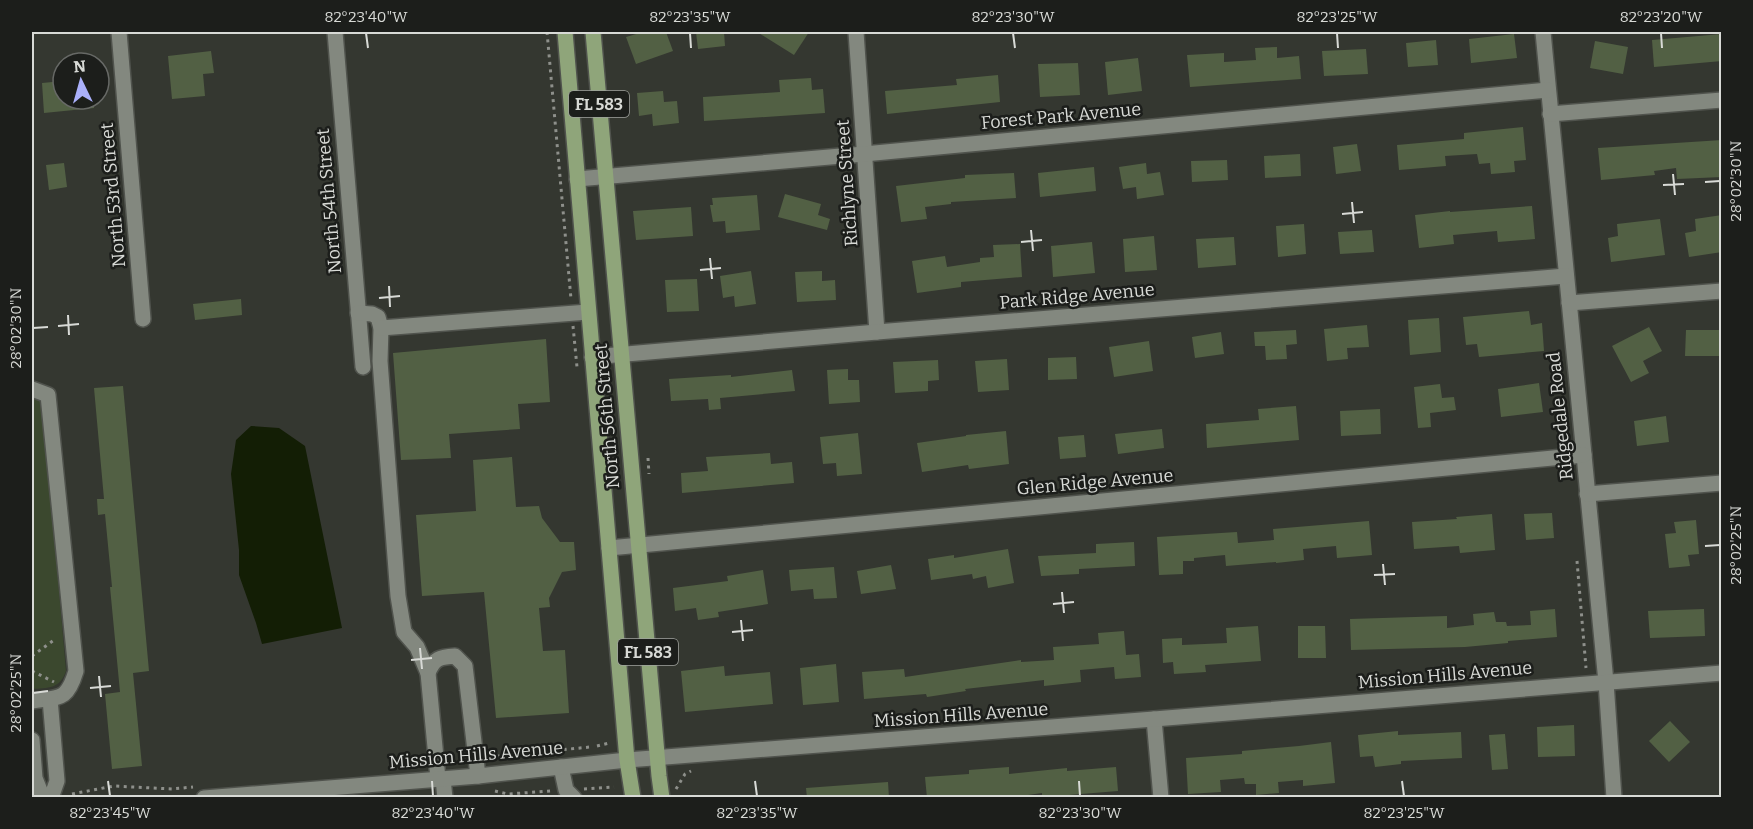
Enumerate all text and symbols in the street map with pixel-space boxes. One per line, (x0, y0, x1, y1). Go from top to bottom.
text: 82°23'40"W (324, 8, 408, 26)
text: 82°23'35"W (649, 8, 731, 26)
text: 82°23'30"W (971, 8, 1055, 26)
text: 82°23'25"W (1296, 8, 1378, 26)
text: 82°23'20"W (1620, 8, 1703, 26)
north arrow (51, 51, 111, 111)
text: N (73, 57, 87, 77)
road number: FL 583 (569, 91, 629, 117)
street label: Forest Park Avenue (980, 98, 1142, 134)
street label: Richlyne Street (832, 118, 862, 247)
street label: North 53rd Street (96, 121, 130, 268)
street label: North 54th Street (312, 127, 346, 274)
text: 28°02'30"N (1727, 140, 1745, 221)
street label: Park Ridge Avenue (998, 278, 1156, 314)
text: 28°02'30"N (7, 287, 25, 368)
street label: North 56th Street (590, 342, 624, 489)
street label: Ridgedale Road (1542, 351, 1578, 481)
street label: Glen Ridge Avenue (1016, 464, 1174, 500)
text: 28°02'25"N (1727, 505, 1745, 584)
road number: FL 583 (618, 639, 678, 665)
text: 28°02'25"N (7, 653, 25, 732)
street label: Mission Hills Avenue (1357, 656, 1533, 694)
street label: Mission Hills Avenue (873, 698, 1049, 732)
street label: Mission Hills Avenue (388, 736, 564, 774)
text: 82°23'45"W (69, 804, 151, 822)
text: 82°23'40"W (391, 804, 475, 822)
text: 82°23'35"W (716, 804, 798, 822)
text: 82°23'30"W (1038, 804, 1122, 822)
text: 82°23'25"W (1363, 804, 1445, 822)

